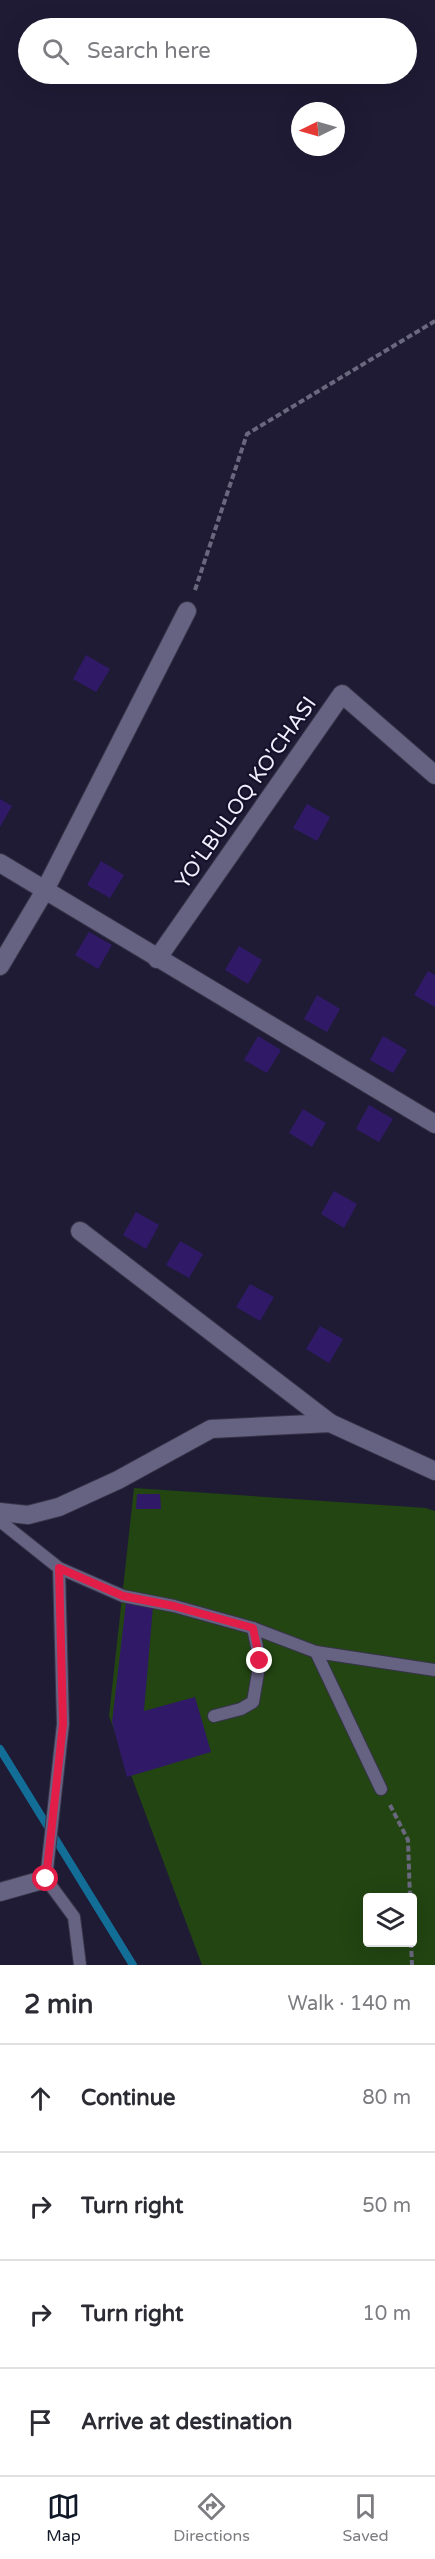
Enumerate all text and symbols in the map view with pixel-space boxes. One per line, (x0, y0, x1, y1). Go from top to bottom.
search box (18, 18, 417, 84)
icon: search (39, 35, 72, 68)
text: Search here (87, 38, 211, 64)
north arrow (291, 102, 345, 156)
street label: YO'LBULOQ KO'CHASI (170, 692, 322, 894)
route end (246, 1647, 272, 1673)
route start (32, 1865, 58, 1891)
map controls (363, 1893, 417, 1947)
button: layers (363, 1893, 417, 1947)
text: 2 min (24, 1989, 93, 2020)
text: Walk · 140 m (288, 1992, 411, 2016)
icon: ahead (24, 2082, 57, 2115)
text: Continue (81, 2085, 176, 2111)
text: 80 m (362, 2086, 411, 2110)
icon: right (24, 2190, 57, 2223)
text: Turn right (81, 2193, 183, 2219)
text: 50 m (362, 2194, 411, 2218)
icon: right (24, 2298, 57, 2331)
text: Turn right (81, 2301, 183, 2327)
text: 10 m (362, 2302, 411, 2326)
icon: arrive (24, 2406, 57, 2439)
text: Arrive at destination (81, 2409, 292, 2435)
tab: Map (46, 2490, 81, 2546)
tab: Directions (173, 2490, 250, 2546)
tab: Saved (342, 2490, 389, 2546)

